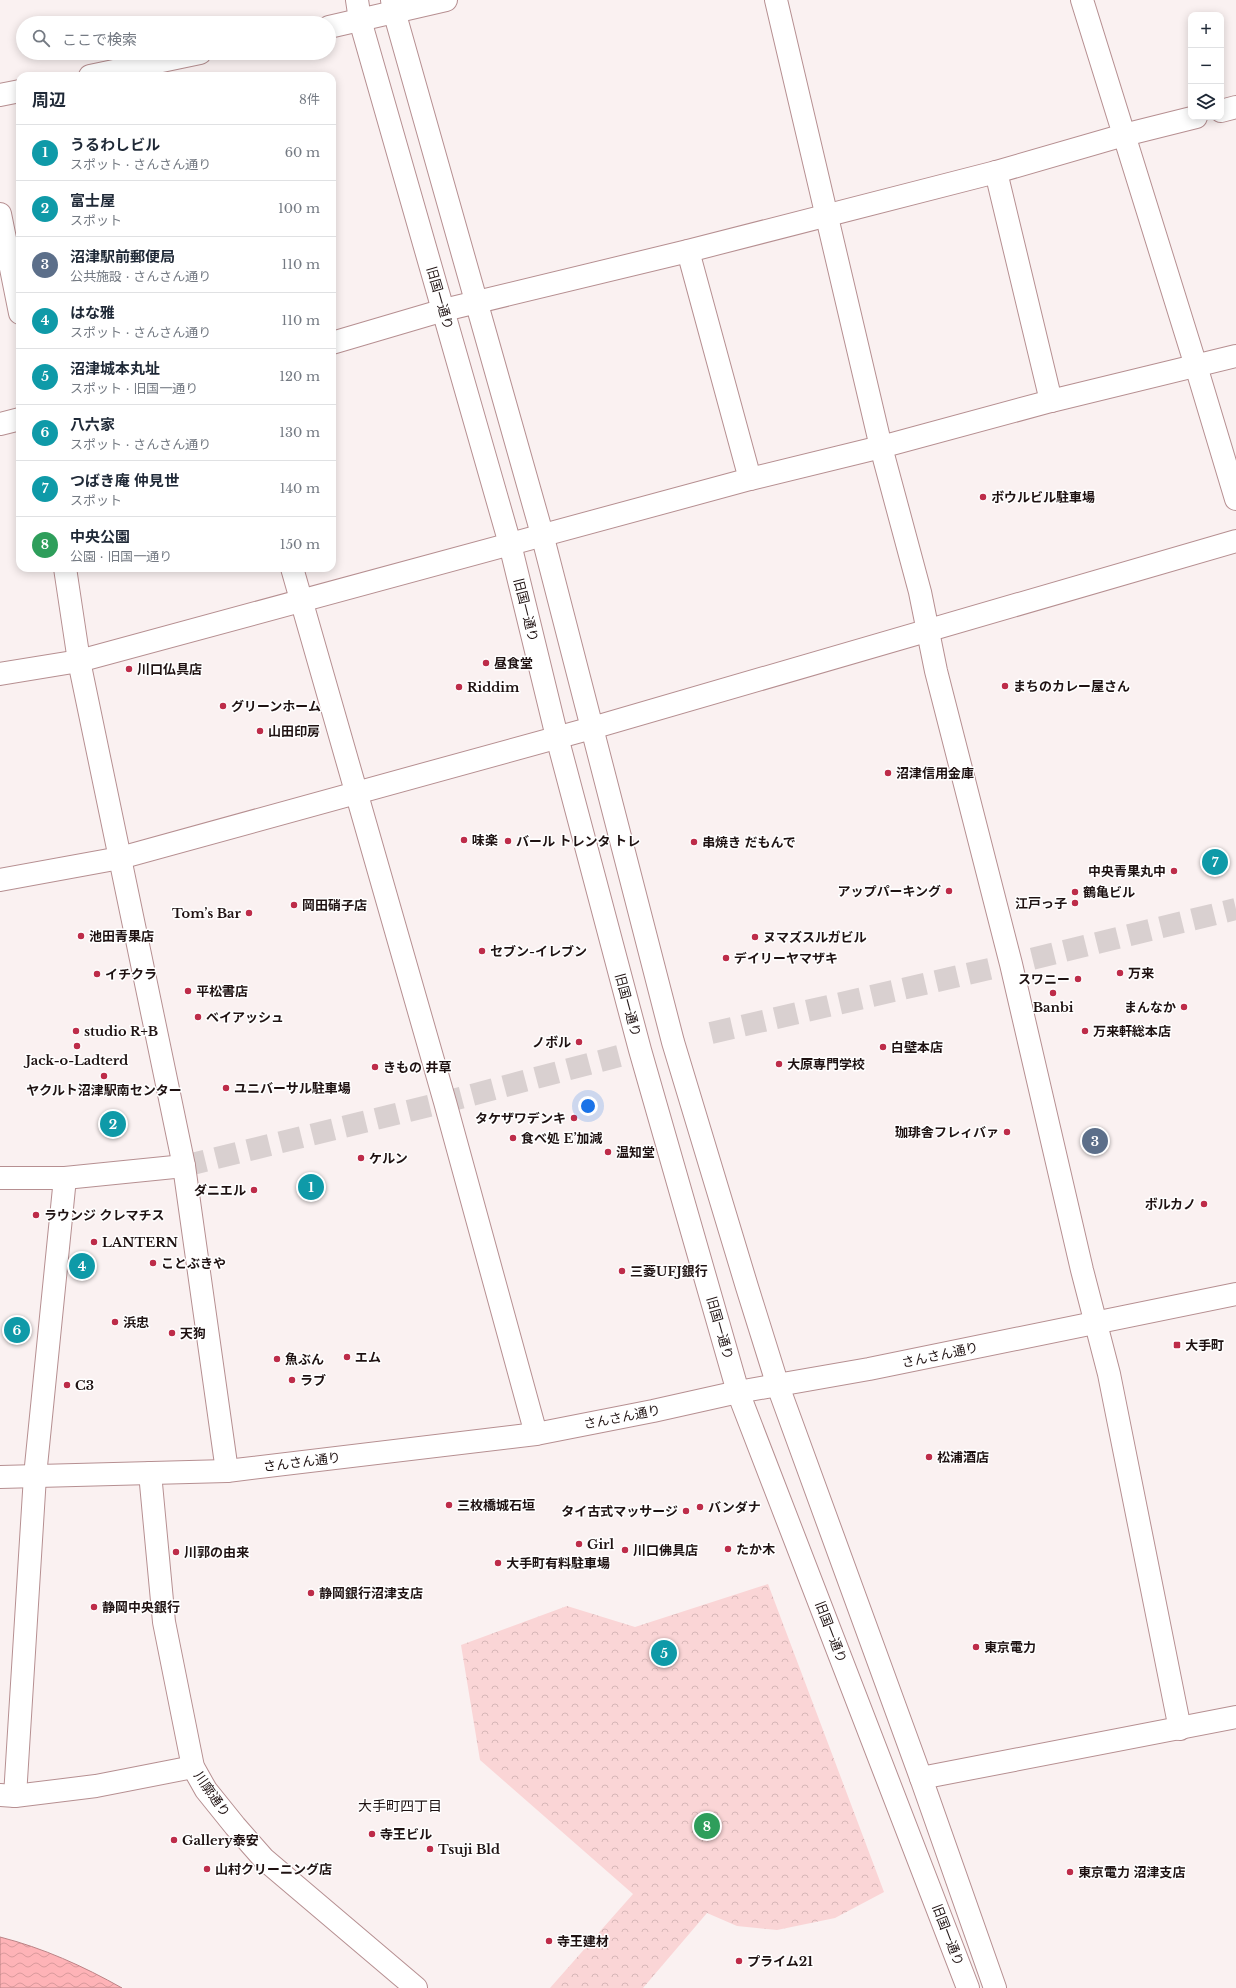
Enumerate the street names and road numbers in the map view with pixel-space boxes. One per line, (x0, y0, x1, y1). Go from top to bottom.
street label: 旧国一通り (423, 264, 457, 332)
street label: 旧国一通り (510, 576, 542, 644)
street label: 旧国一通り (611, 971, 645, 1039)
street label: 旧国一通り (703, 1294, 737, 1362)
street label: さんさん通り (900, 1339, 980, 1371)
street label: さんさん通り (582, 1401, 662, 1433)
street label: さんさん通り (262, 1449, 342, 1475)
street label: 旧国一通り (811, 1599, 851, 1665)
street label: 川廓通り (190, 1768, 234, 1820)
street label: 旧国一通り (928, 1902, 968, 1968)

